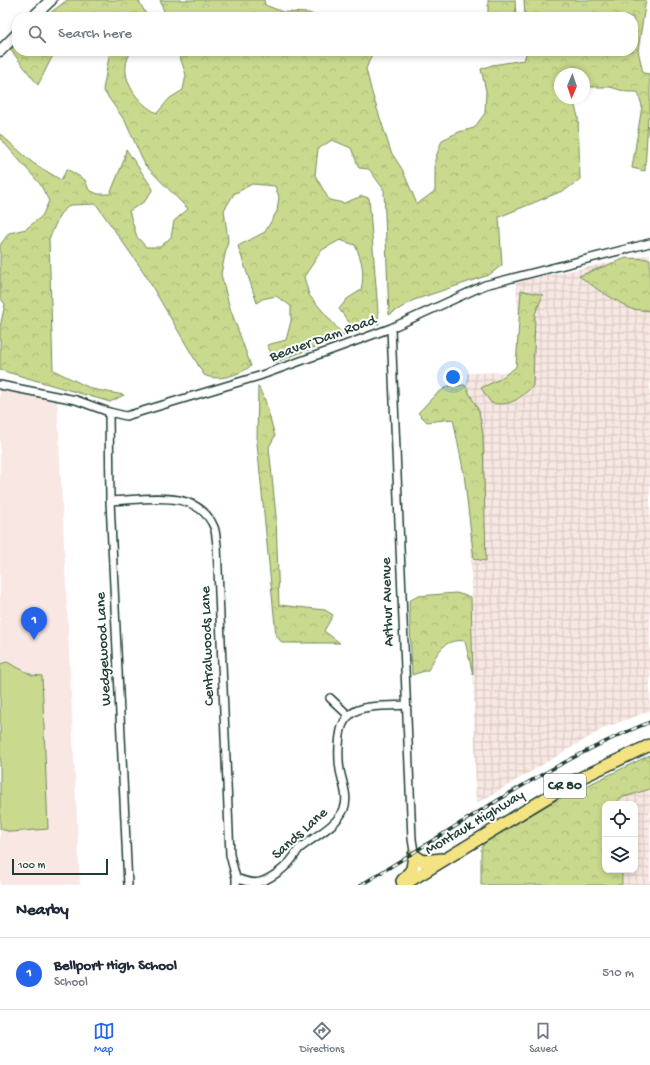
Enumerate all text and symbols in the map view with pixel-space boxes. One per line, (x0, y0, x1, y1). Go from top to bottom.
search box (12, 12, 638, 56)
icon: search (26, 23, 48, 45)
text: Search here (58, 25, 132, 43)
north arrow (554, 68, 590, 104)
street label: Beaver Dam Road (266, 311, 380, 367)
your location (443, 367, 463, 387)
street label: Arthur Avenue (377, 557, 399, 647)
street label: Centralwoods Lane (197, 586, 219, 706)
street label: Wedgewood Lane (92, 591, 116, 706)
pin: 1 (21, 607, 47, 640)
road number: CR 80 (544, 774, 586, 798)
street label: Montauk Highway (422, 786, 528, 860)
map controls (602, 801, 638, 873)
button: locate (602, 801, 638, 837)
street label: Sands Lane (268, 804, 332, 864)
button: layers (602, 837, 638, 873)
scale bar (12, 857, 108, 876)
text: 100 m (18, 860, 45, 872)
text: Nearby (16, 901, 69, 921)
text: Bellport High School (54, 957, 177, 975)
text: 1 (26, 966, 32, 981)
text: 510 m (602, 966, 634, 981)
text: School (54, 975, 88, 990)
tab: Map (93, 1020, 115, 1056)
tab: Directions (300, 1020, 344, 1056)
tab: Saved (529, 1020, 557, 1056)

